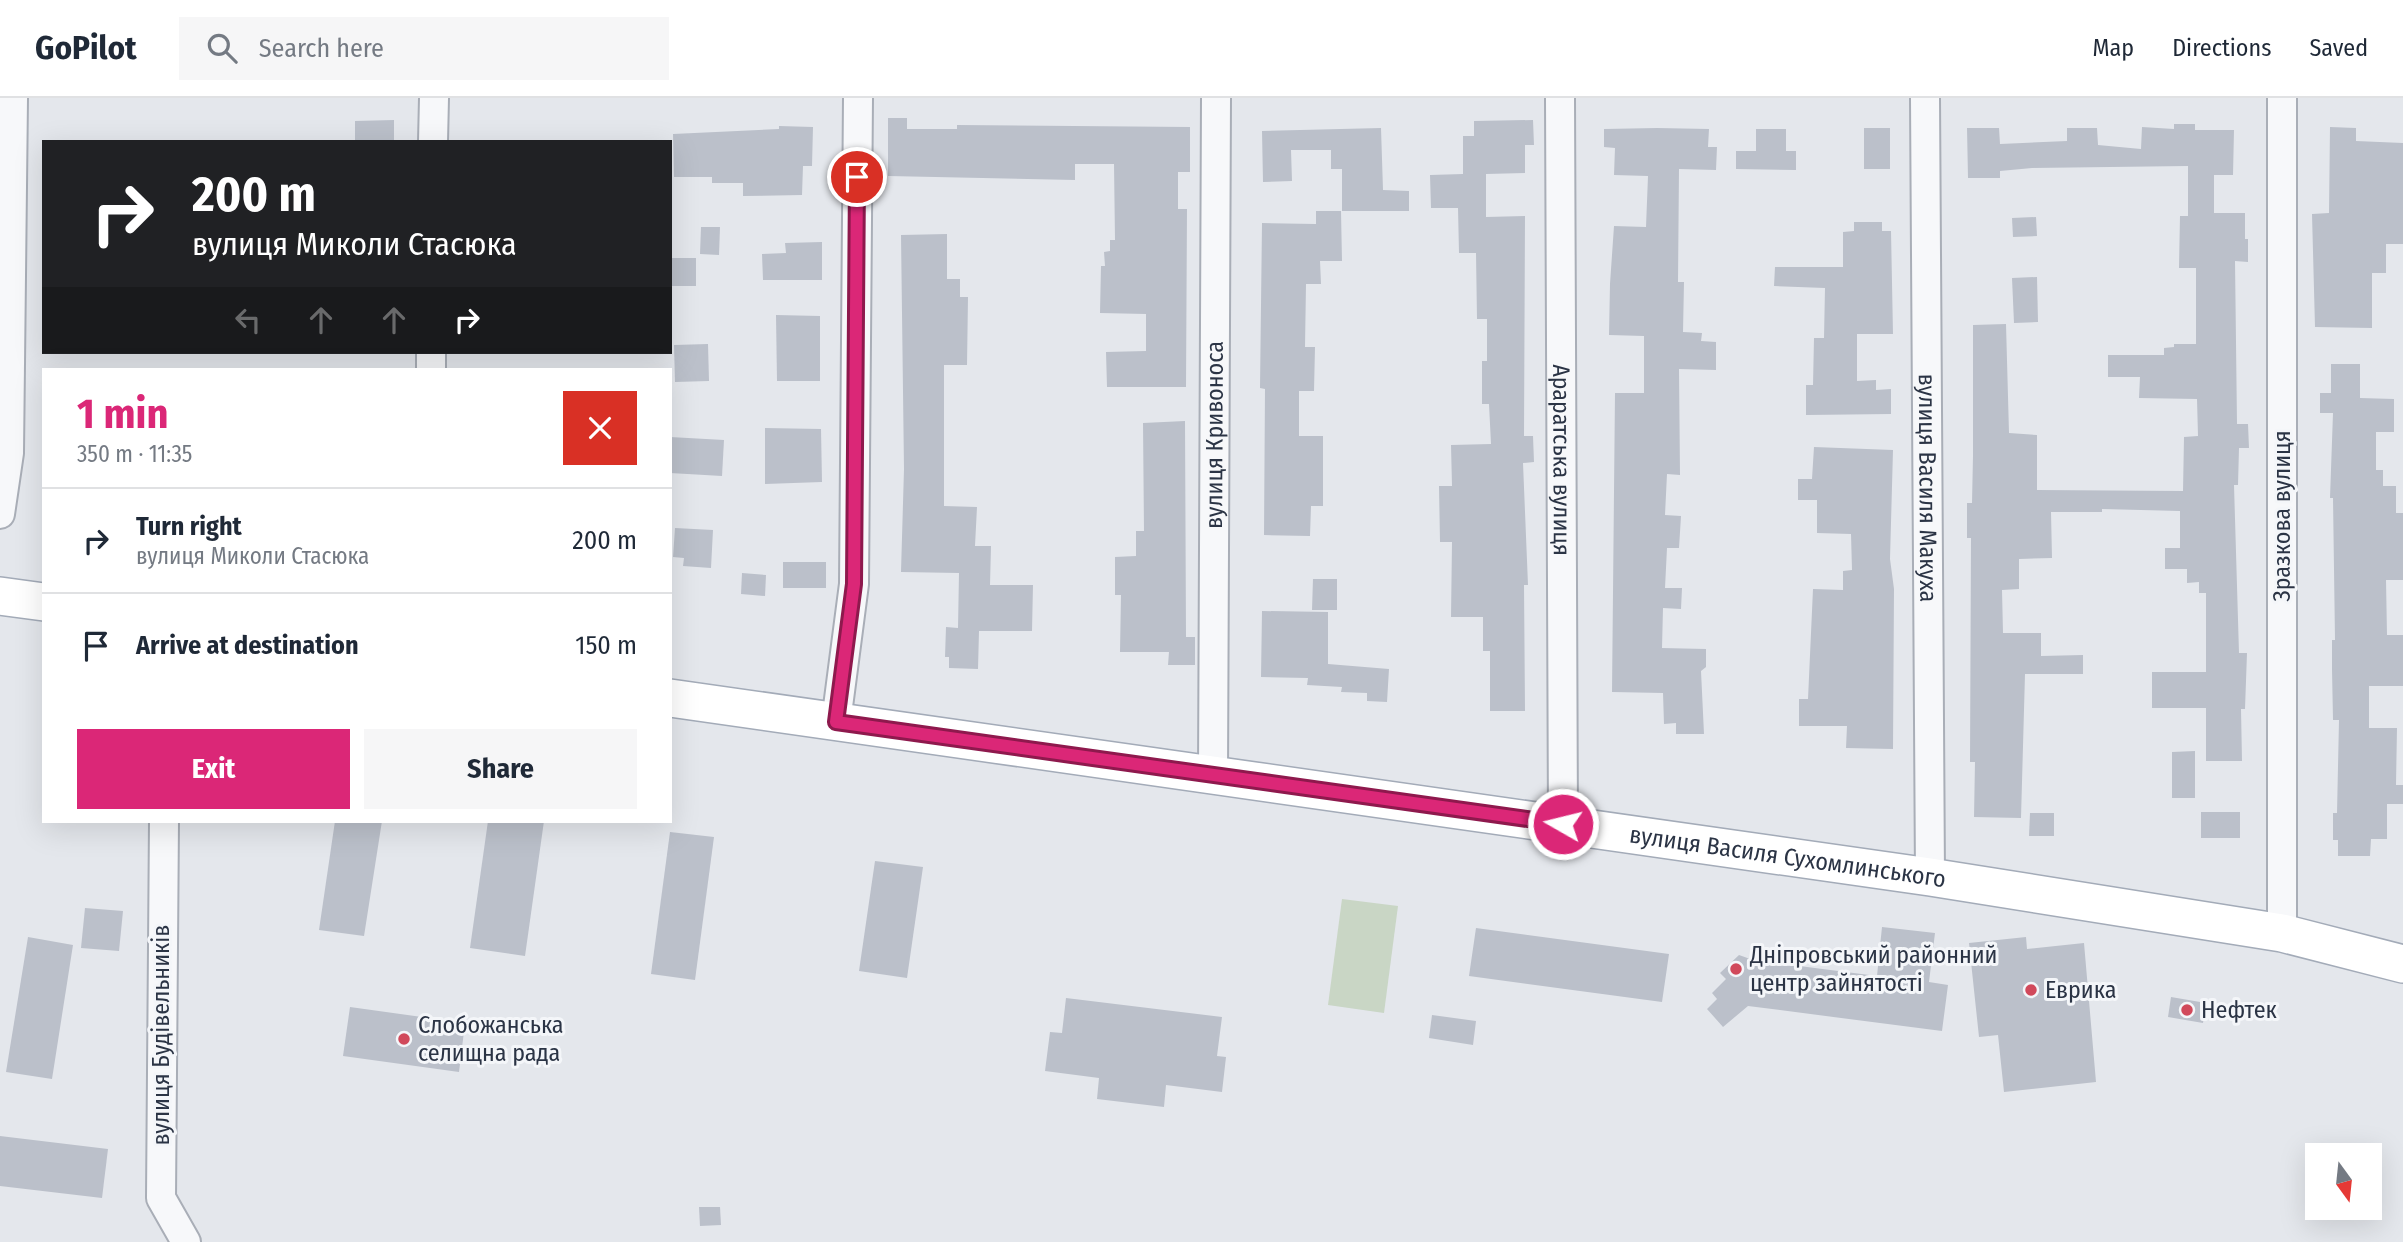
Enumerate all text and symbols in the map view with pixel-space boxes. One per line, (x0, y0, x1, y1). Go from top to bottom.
search box (179, 17, 669, 80)
text: GoPilot (35, 28, 137, 68)
icon: search (203, 29, 241, 67)
text: Search here (259, 33, 384, 64)
text: Map (2093, 34, 2134, 62)
text: Directions (2172, 34, 2271, 62)
text: Saved (2309, 34, 2368, 62)
pin (827, 147, 887, 207)
icon: arrive (838, 158, 876, 196)
text: 200 m (192, 165, 316, 224)
icon: right (77, 168, 168, 259)
text: вулиця Миколи Стасюка (192, 225, 517, 263)
icon: left (229, 301, 267, 339)
icon: ahead (302, 301, 340, 339)
icon: ahead (375, 301, 413, 339)
icon: right (448, 301, 486, 339)
street label: вулиця Кривоноса (1200, 341, 1229, 529)
street label: Араратська вулиця (1547, 364, 1576, 556)
street label: вулиця Василя Макуха (1913, 374, 1942, 602)
text: 1 min (77, 389, 168, 439)
button: close (563, 391, 637, 465)
street label: Зразкова вулиця (2268, 430, 2296, 602)
text: 350 m · 11:35 (77, 440, 192, 468)
text: Turn right (136, 511, 242, 542)
icon: right (77, 522, 115, 560)
text: 200 m (572, 525, 637, 556)
text: вулиця Миколи Стасюка (136, 542, 369, 570)
icon: arrive (77, 627, 115, 665)
text: Arrive at destination (136, 630, 359, 661)
text: 150 m (575, 630, 637, 661)
button: Exit (77, 729, 350, 809)
button: Share (364, 729, 637, 809)
position arrow (1526, 787, 1600, 861)
street label: вулиця Василя Сухомлинського (1628, 820, 1948, 893)
street label: вулиця Будівельників (147, 925, 175, 1145)
place label: Дніпровський районний центр зайнятості (1749, 941, 1998, 997)
marker: Дніпровський районний центр зайнятості (1728, 961, 1744, 977)
place label: Еврика (2045, 976, 2116, 1004)
marker: Еврика (2023, 982, 2039, 998)
place label: Нефтек (2201, 996, 2277, 1024)
marker: Нефтек (2179, 1002, 2195, 1018)
place label: Слобожанська селищна рада (418, 1011, 564, 1067)
marker: Слобожанська селищна рада (396, 1031, 412, 1047)
north arrow (2305, 1143, 2382, 1220)
map controls (2305, 1143, 2382, 1220)

